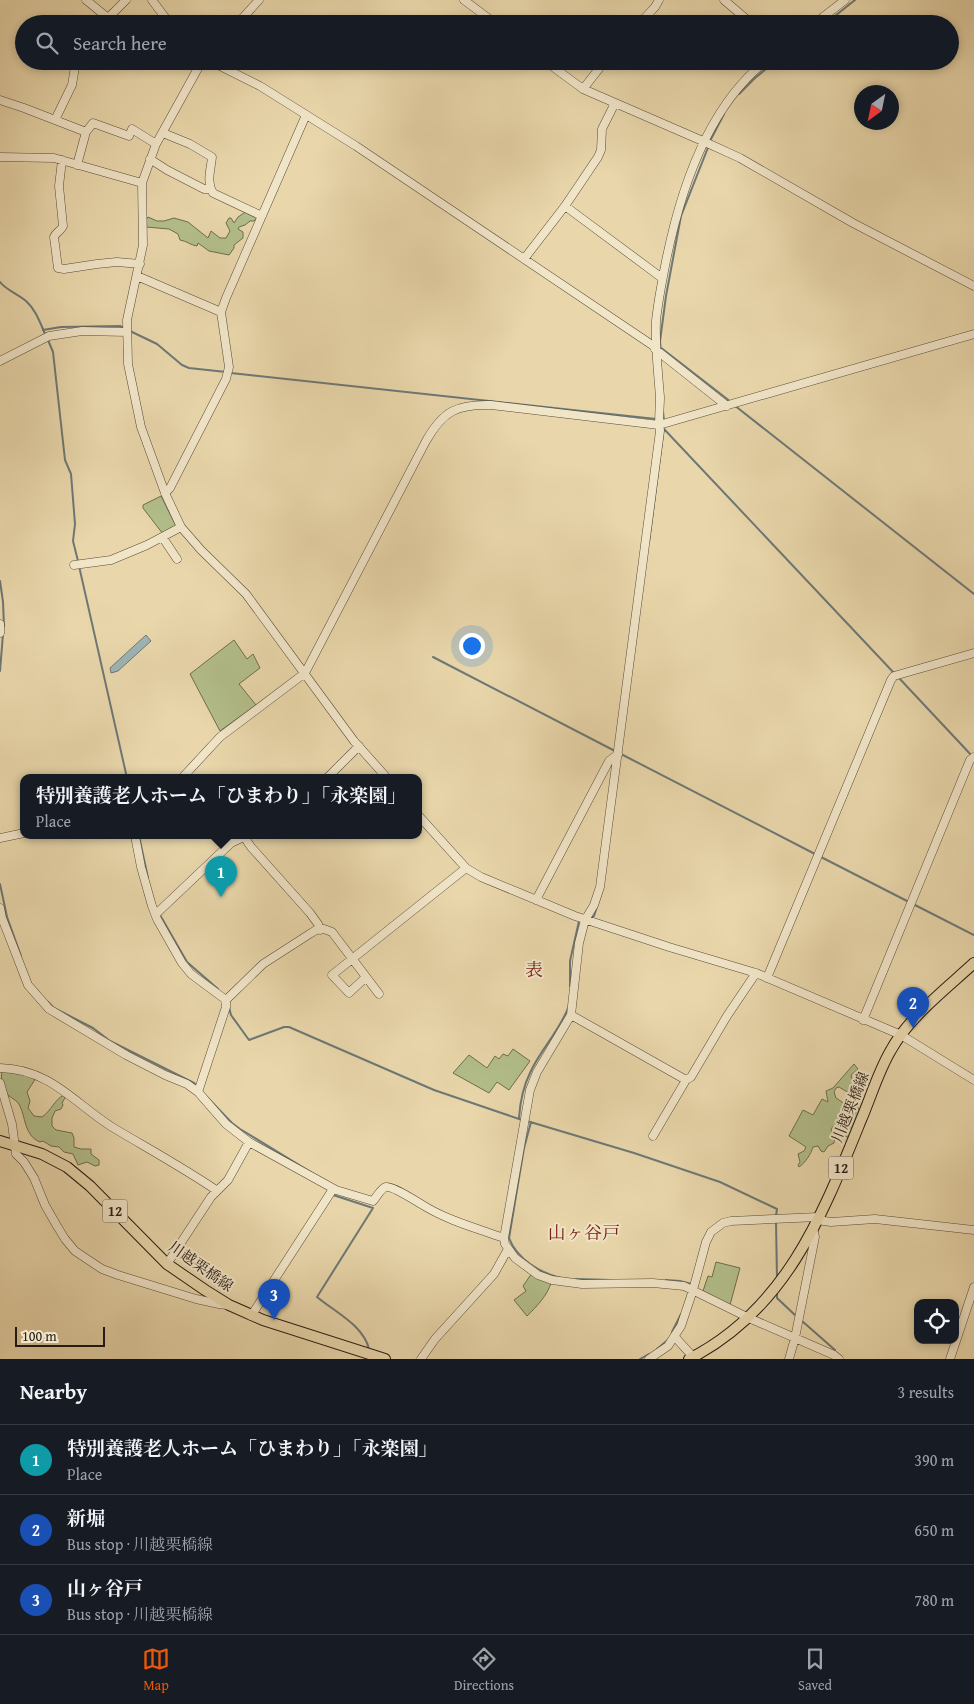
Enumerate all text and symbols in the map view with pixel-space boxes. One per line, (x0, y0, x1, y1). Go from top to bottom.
search box (15, 15, 959, 70)
icon: search (33, 29, 61, 57)
text: Search here (73, 29, 167, 57)
north arrow (854, 85, 899, 130)
your location (459, 633, 485, 659)
popup (20, 774, 422, 839)
text: 特別養護老人ホーム「ひまわり」「永楽園」 (36, 781, 406, 809)
text: Place (36, 809, 71, 833)
pin: 1 (205, 856, 237, 897)
district label: 表 (525, 956, 543, 983)
pin: 2 (897, 987, 929, 1028)
street label: 川越栗橋線 (826, 1068, 874, 1146)
road number: 12 (828, 1156, 854, 1180)
road number: 12 (102, 1200, 128, 1222)
district label: 山ヶ谷戸 (548, 1219, 620, 1246)
street label: 川越栗橋線 (164, 1236, 238, 1296)
pin: 3 (258, 1279, 290, 1320)
map controls (914, 1299, 959, 1344)
button: locate (914, 1299, 959, 1344)
scale bar (15, 1324, 105, 1347)
text: 100 m (22, 1326, 57, 1346)
text: Nearby (20, 1376, 87, 1407)
text: 3 results (897, 1380, 954, 1404)
text: 特別養護老人ホーム「ひまわり」「永楽園」 (67, 1434, 438, 1462)
text: 1 (32, 1448, 40, 1472)
text: 390 m (914, 1448, 954, 1472)
text: Place (67, 1462, 102, 1486)
text: 新堀 (67, 1504, 105, 1532)
text: 2 (32, 1518, 40, 1542)
text: 650 m (914, 1518, 954, 1542)
text: Bus stop · 川越栗橋線 (67, 1532, 213, 1556)
text: 山ヶ谷戸 (67, 1574, 143, 1602)
text: 3 (32, 1588, 40, 1612)
text: 780 m (914, 1588, 954, 1612)
text: Bus stop · 川越栗橋線 (67, 1602, 213, 1626)
tab: Map (142, 1645, 170, 1695)
tab: Directions (454, 1645, 514, 1695)
tab: Saved (798, 1645, 832, 1695)

